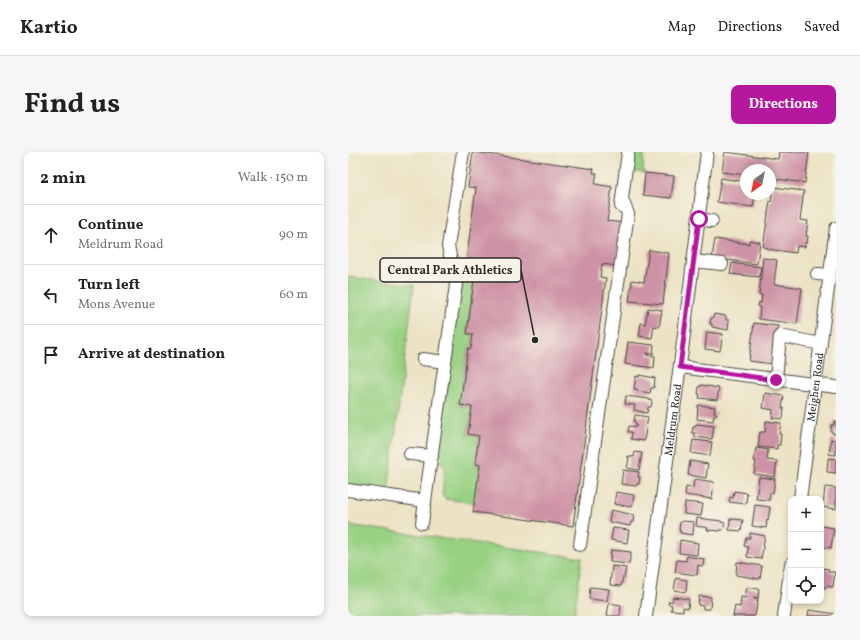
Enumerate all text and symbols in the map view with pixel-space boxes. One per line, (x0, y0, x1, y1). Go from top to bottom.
text: Kartio (20, 15, 78, 41)
text: Map (668, 18, 696, 37)
text: Directions (718, 18, 782, 37)
text: Saved (804, 18, 840, 37)
text: Find us (24, 85, 120, 124)
button: Directions (731, 85, 836, 124)
north arrow (740, 164, 776, 200)
text: 2 min (40, 167, 86, 190)
text: Walk · 150 m (238, 169, 308, 187)
route start (690, 210, 708, 228)
text: Continue (78, 215, 143, 236)
icon: ahead (40, 224, 62, 246)
text: 90 m (279, 226, 308, 244)
text: Meldrum Road (78, 236, 163, 254)
callout: Central Park Athletics (380, 258, 521, 282)
text: Central Park Athletics (388, 263, 513, 279)
text: Turn left (78, 275, 140, 296)
icon: left (40, 284, 62, 306)
text: 60 m (280, 286, 308, 304)
text: Mons Avenue (78, 296, 155, 314)
icon: arrive (40, 344, 62, 366)
text: Arrive at destination (78, 344, 225, 365)
street label: Meighen Road (804, 352, 828, 423)
route end (767, 371, 785, 389)
street label: Meldrum Road (662, 383, 686, 457)
map controls (788, 496, 824, 604)
button: + (788, 496, 824, 532)
button: − (788, 532, 824, 568)
button: locate (788, 568, 824, 604)

